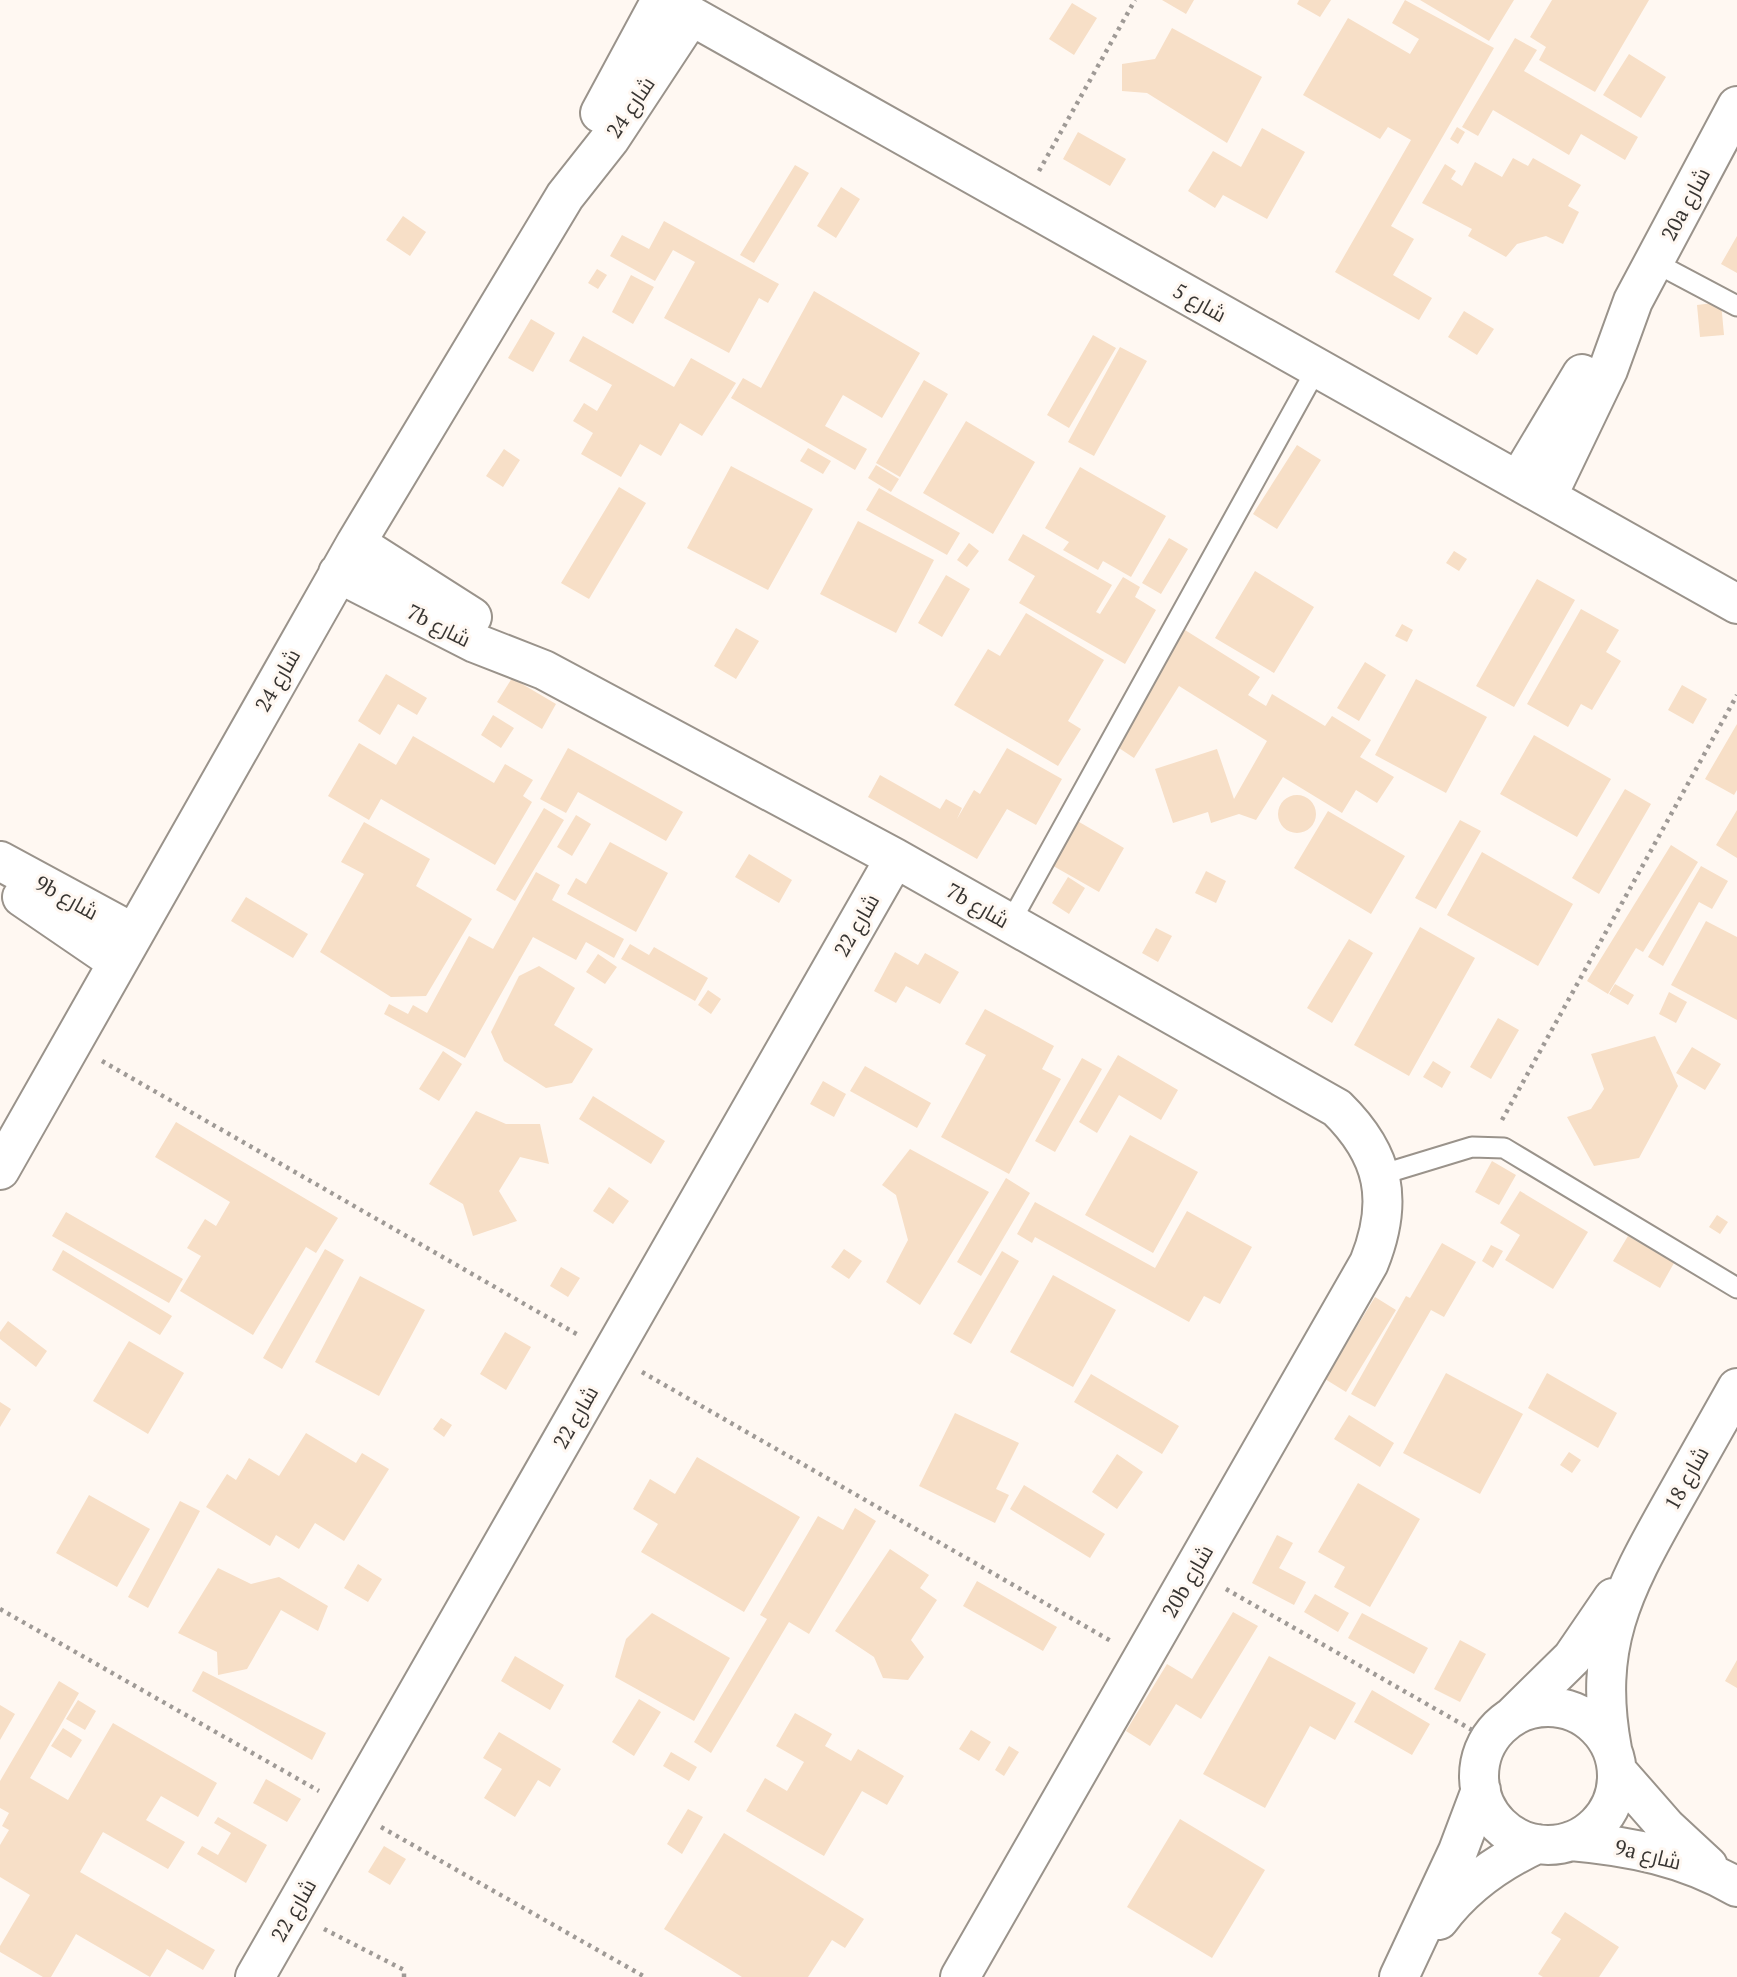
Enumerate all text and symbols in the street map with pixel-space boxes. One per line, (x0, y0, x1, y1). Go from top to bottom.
street label: شارع 24 (599, 71, 661, 144)
street label: 20a شارع (1654, 163, 1717, 246)
street label: شارع 5 (1168, 276, 1232, 329)
street label: 7b شارع (402, 597, 476, 654)
street label: شارع 24 (248, 643, 307, 717)
street label: 9b شارع (30, 868, 104, 927)
street label: 7b شارع (941, 876, 1015, 935)
street label: شارع 22 (827, 888, 886, 962)
street label: شارع 22 (546, 1380, 605, 1454)
street label: شارع 18 (1657, 1441, 1716, 1515)
street label: 20b شارع (1155, 1540, 1220, 1623)
street label: 9a شارع (1612, 1832, 1684, 1877)
street label: شارع 22 (264, 1873, 323, 1947)

